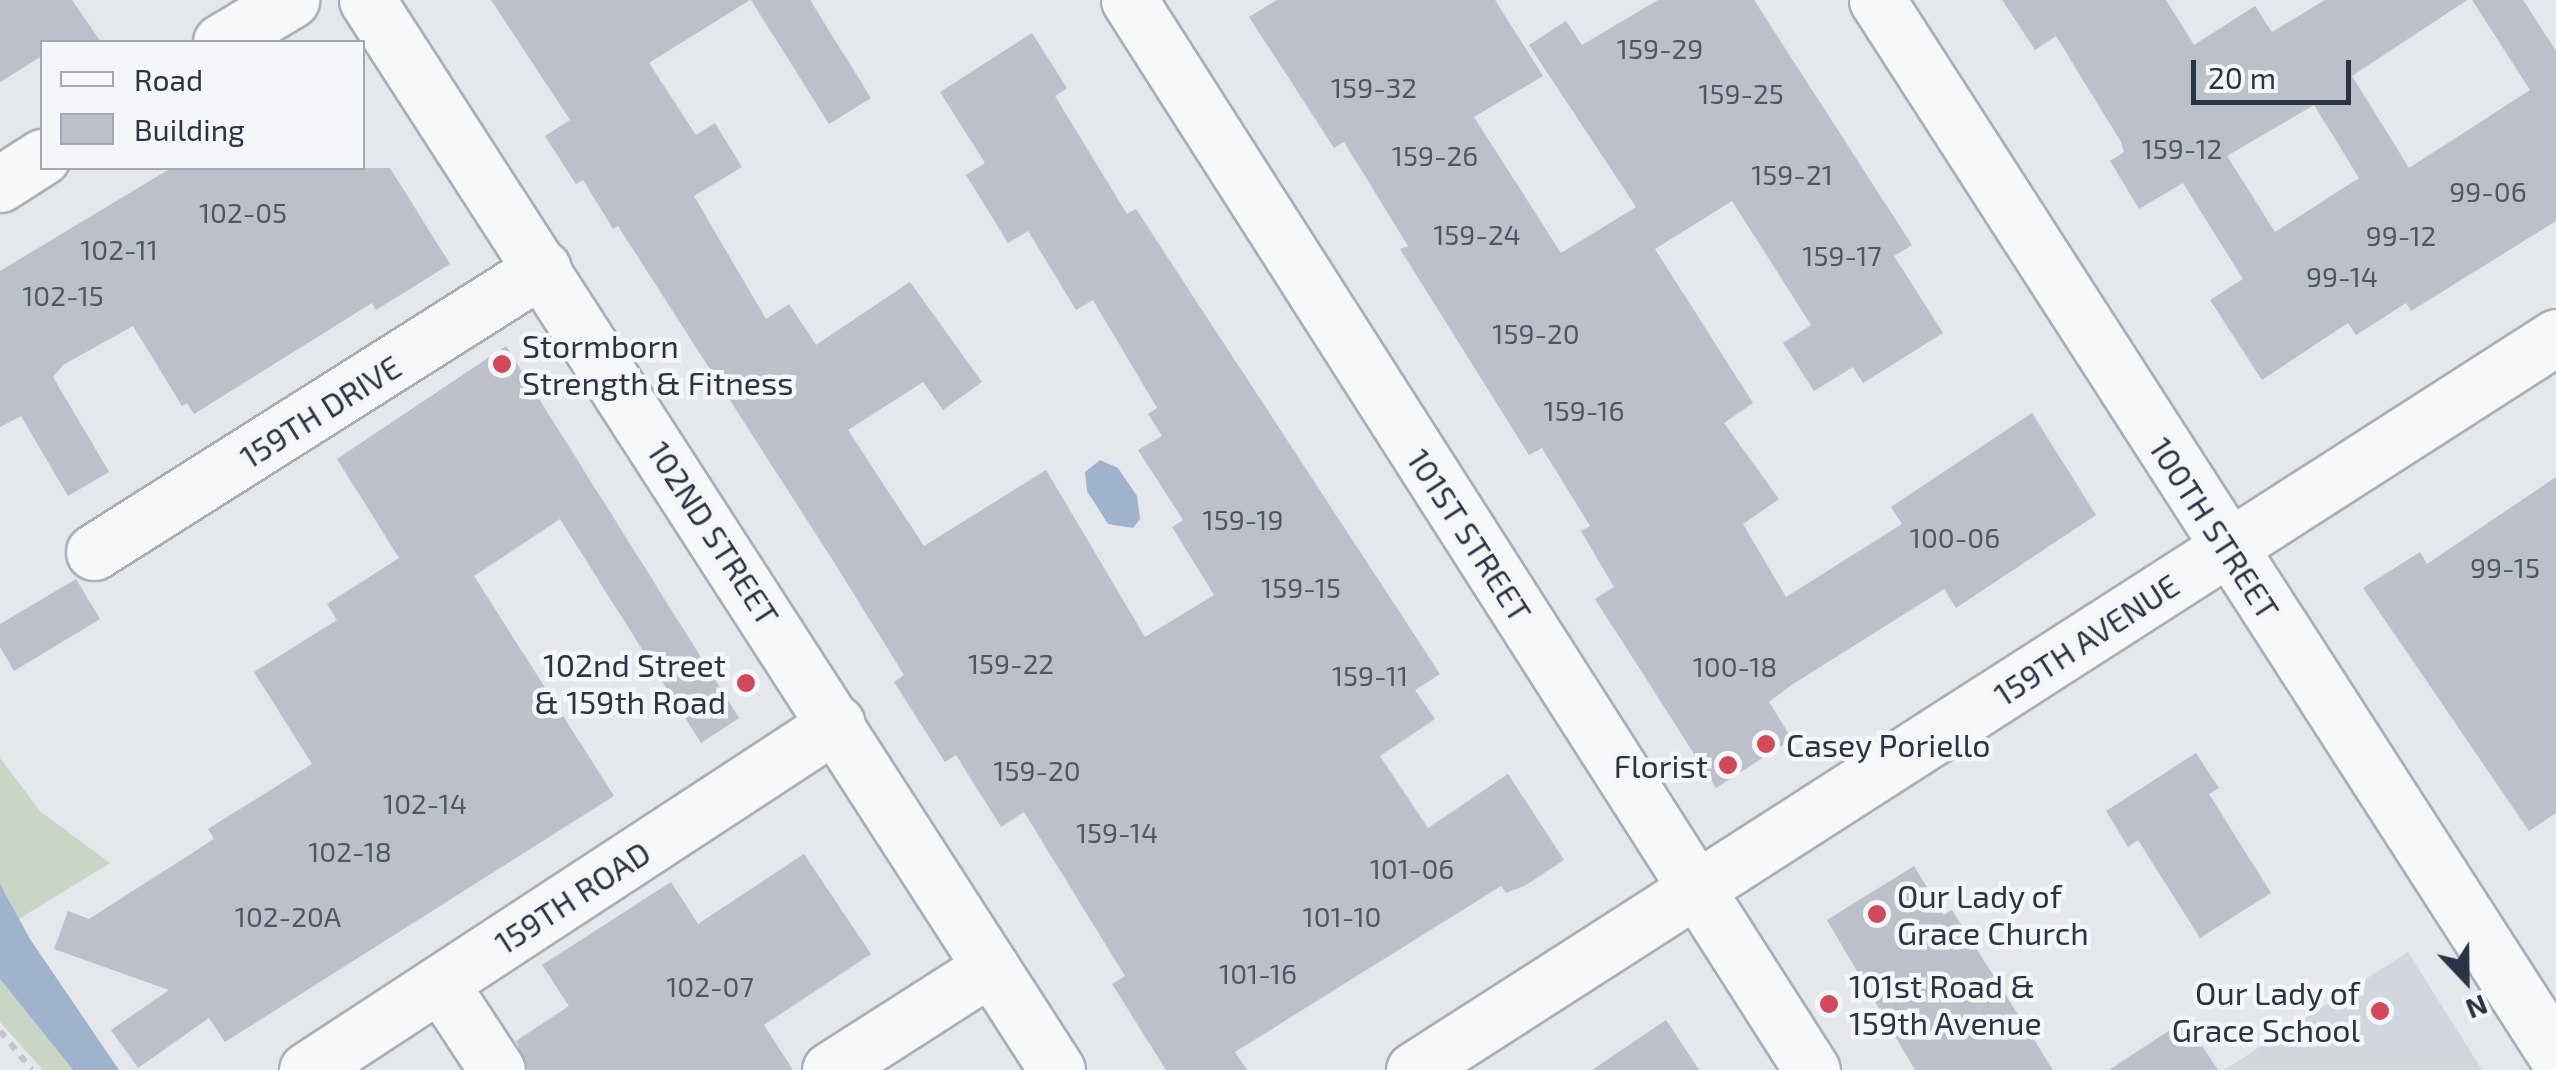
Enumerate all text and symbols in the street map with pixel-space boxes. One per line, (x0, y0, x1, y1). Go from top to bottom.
house number: 159-29 (1617, 31, 1703, 65)
legend (40, 40, 365, 170)
scale bar (2196, 40, 2356, 102)
text: 20 m (2208, 59, 2276, 95)
text: Road (134, 61, 203, 97)
house number: 159-32 (1331, 70, 1417, 104)
house number: 159-25 (1698, 76, 1784, 110)
text: Building (134, 111, 245, 147)
house number: 159-12 (2142, 131, 2222, 165)
house number: 159-26 (1392, 138, 1478, 172)
house number: 159-21 (1751, 157, 1833, 191)
house number: 99-06 (2449, 174, 2527, 208)
house number: 102-05 (199, 195, 287, 229)
house number: 159-24 (1433, 217, 1521, 251)
house number: 99-12 (2366, 218, 2436, 252)
house number: 102-11 (80, 232, 158, 266)
house number: 159-17 (1802, 238, 1882, 272)
house number: 99-14 (2306, 259, 2378, 293)
house number: 102-15 (22, 278, 104, 312)
house number: 159-20 (1492, 316, 1580, 350)
place label: Stormborn Strength & Fitness (522, 327, 793, 402)
street label: 159TH DRIVE (233, 346, 407, 476)
marker: Stormborn Strength & Fitness (491, 353, 513, 375)
house number: 159-16 (1543, 393, 1625, 427)
street label: 100TH STREET (2142, 430, 2288, 626)
street label: 102ND STREET (640, 434, 788, 632)
street label: 101ST STREET (1400, 441, 1540, 629)
house number: 159-19 (1202, 502, 1284, 536)
house number: 100-06 (1910, 520, 2000, 554)
house number: 99-15 (2470, 550, 2540, 584)
street label: 159TH AVENUE (1986, 565, 2186, 713)
house number: 159-15 (1261, 570, 1341, 604)
place label: 102nd Street & 159th Road (534, 646, 726, 721)
house number: 159-22 (968, 646, 1054, 680)
house number: 100-18 (1693, 649, 1777, 683)
house number: 159-11 (1332, 658, 1408, 692)
marker: 102nd Street & 159th Road (735, 672, 757, 694)
place label: Casey Poriello (1786, 725, 1991, 763)
marker: Casey Poriello (1755, 733, 1777, 755)
place label: Florist (1614, 746, 1708, 784)
house number: 159-20 (993, 753, 1081, 787)
marker: Florist (1717, 754, 1739, 776)
house number: 102-14 (383, 786, 467, 820)
house number: 159-14 (1076, 815, 1158, 849)
street label: 159TH ROAD (487, 833, 657, 961)
house number: 102-18 (308, 834, 392, 868)
house number: 101-06 (1370, 851, 1454, 885)
place label: Our Lady of Grace Church (1897, 877, 2089, 952)
house number: 102-20A (235, 899, 341, 933)
house number: 101-10 (1303, 899, 1381, 933)
marker: Our Lady of Grace Church (1866, 903, 1888, 925)
north arrow (2416, 930, 2516, 1030)
house number: 101-16 (1219, 956, 1297, 990)
place label: 101st Road & 159th Avenue (1849, 967, 2042, 1042)
house number: 102-07 (666, 969, 754, 1003)
place label: Our Lady of Grace School (2172, 974, 2360, 1049)
text: N (2461, 988, 2493, 1027)
marker: 101st Road & 159th Avenue (1818, 993, 1840, 1015)
marker: Our Lady of Grace School (2369, 1000, 2391, 1022)

